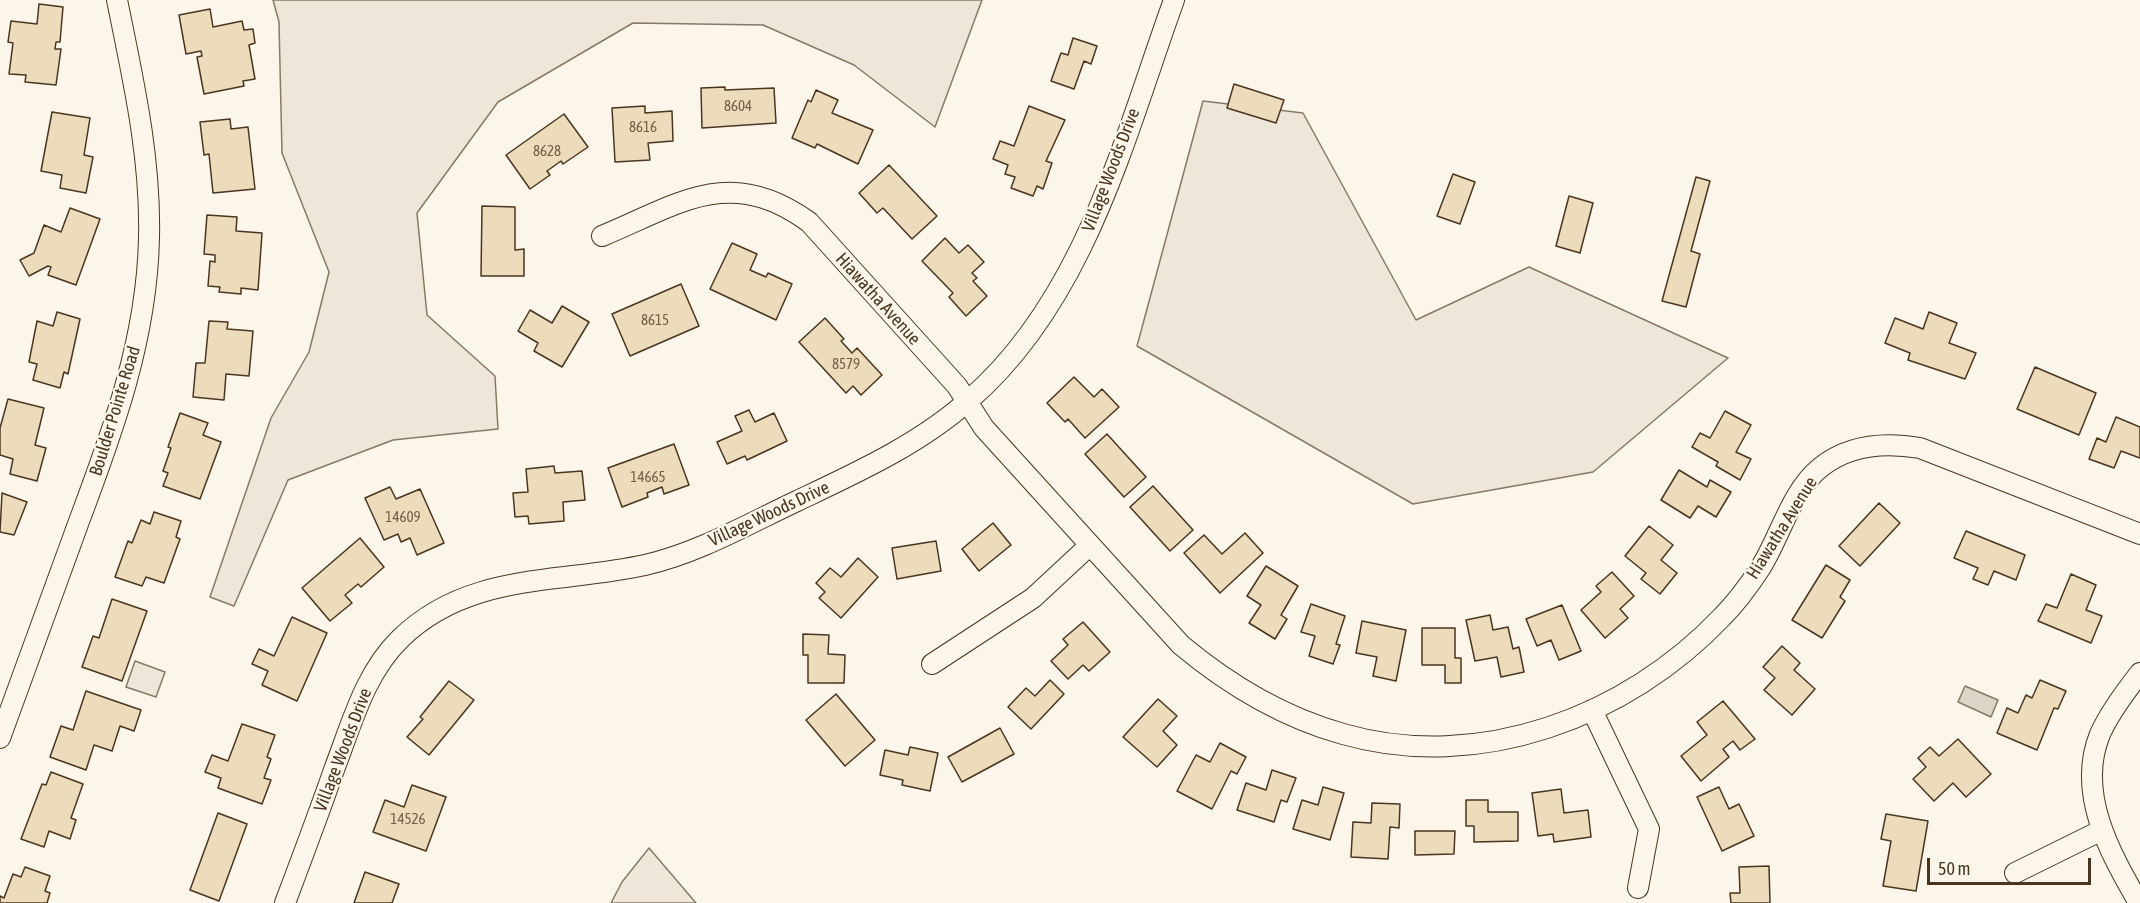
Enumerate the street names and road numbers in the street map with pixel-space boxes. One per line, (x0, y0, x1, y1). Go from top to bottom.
street label: Village Woods Drive (1078, 105, 1144, 235)
street label: Hiawatha Avenue (831, 248, 925, 350)
street label: Boulder Pointe Road (85, 343, 145, 479)
street label: Hiawatha Avenue (1742, 473, 1822, 583)
street label: Village Woods Drive (705, 477, 833, 551)
street label: Village Woods Drive (310, 685, 376, 815)

